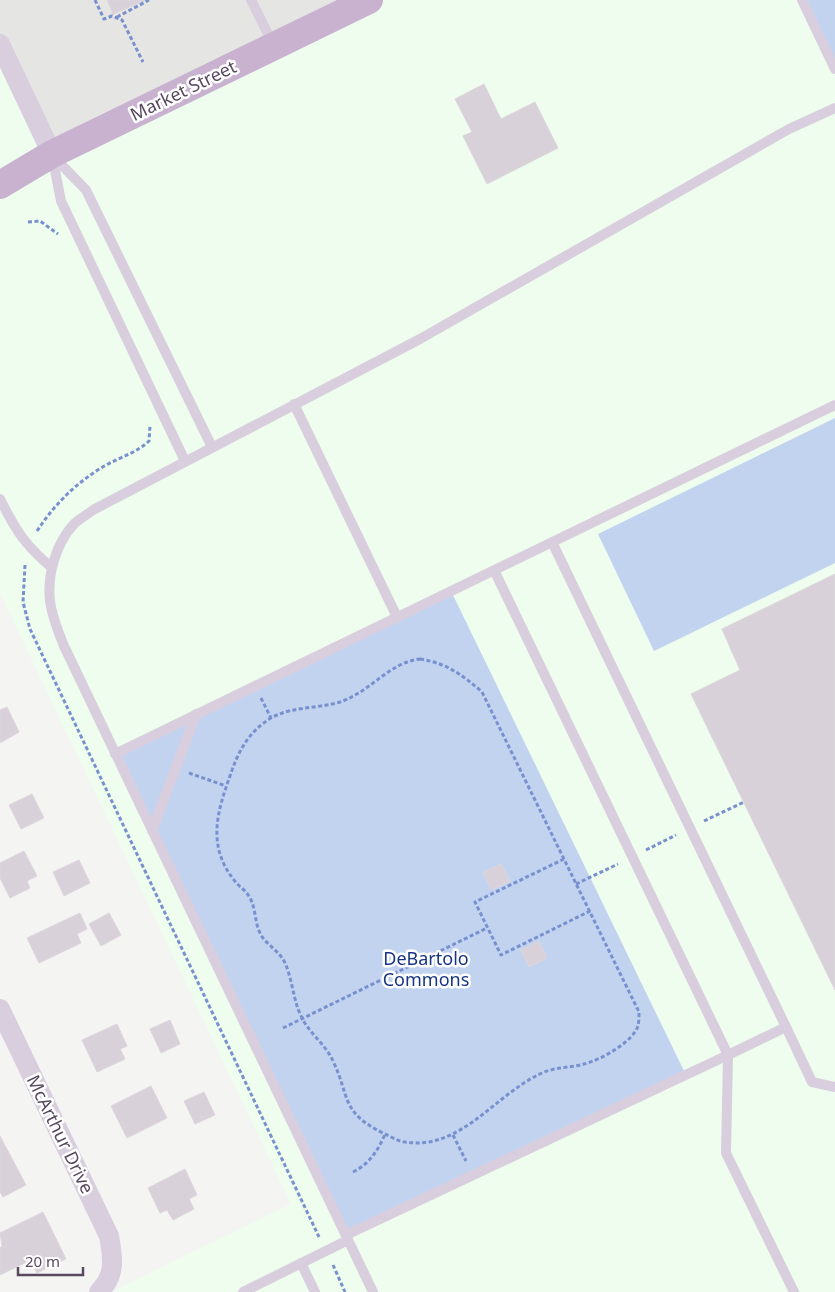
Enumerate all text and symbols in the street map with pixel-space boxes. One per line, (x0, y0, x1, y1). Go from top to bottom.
street label: Market Street (126, 54, 240, 126)
park label: DeBartolo Commons (383, 946, 469, 991)
street label: McArthur Drive (22, 1071, 100, 1197)
scale bar (18, 1244, 82, 1276)
text: 20 m (25, 1251, 60, 1271)

